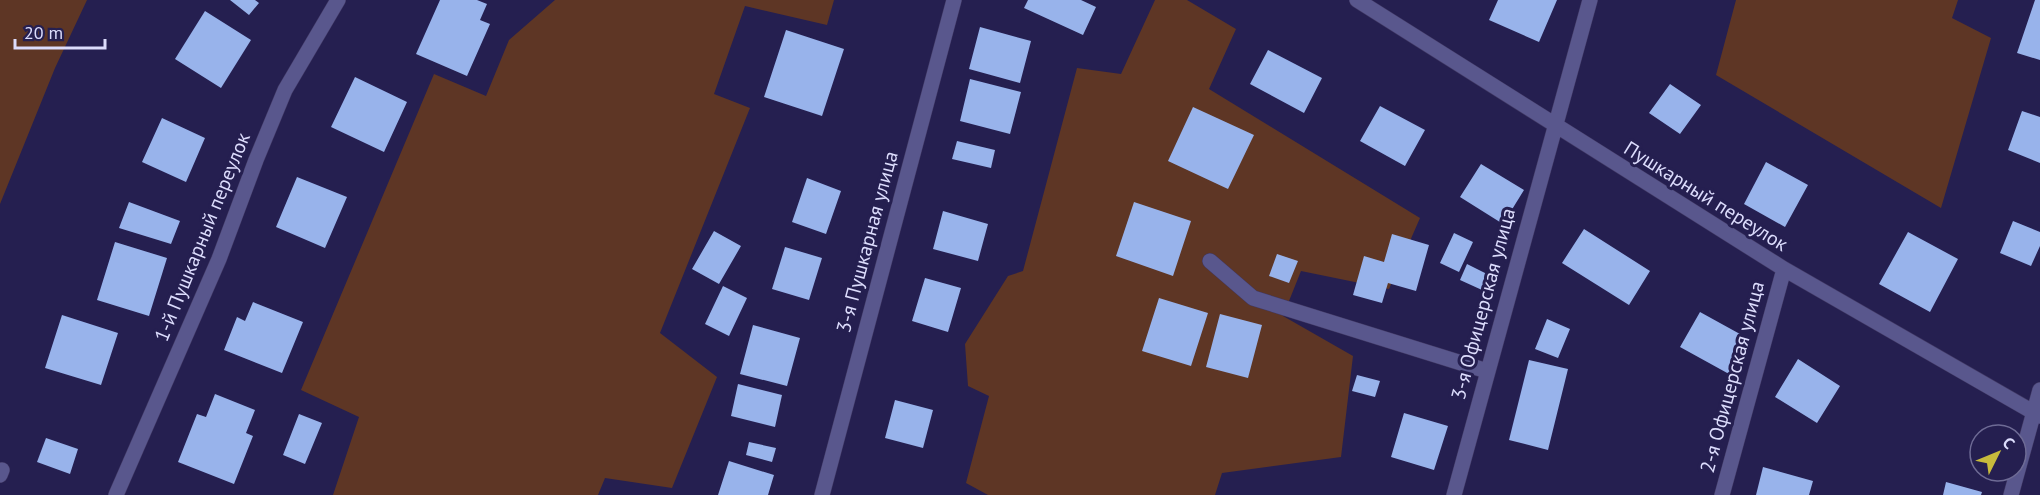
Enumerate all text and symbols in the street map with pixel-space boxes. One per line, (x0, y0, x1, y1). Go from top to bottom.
scale bar (15, 12, 105, 50)
text: 20 m (24, 21, 63, 44)
street label: 1-й Пушкарный переулок (148, 128, 256, 345)
street label: Пушкарный переулок (1619, 135, 1793, 257)
street label: 3-я Пушкарная улица (830, 148, 904, 336)
street label: 3-я Офицерская улица (1445, 205, 1521, 403)
street label: 2-я Офицерская улица (1694, 278, 1770, 476)
north arrow (1968, 423, 2028, 483)
text: С (1999, 433, 2019, 453)

